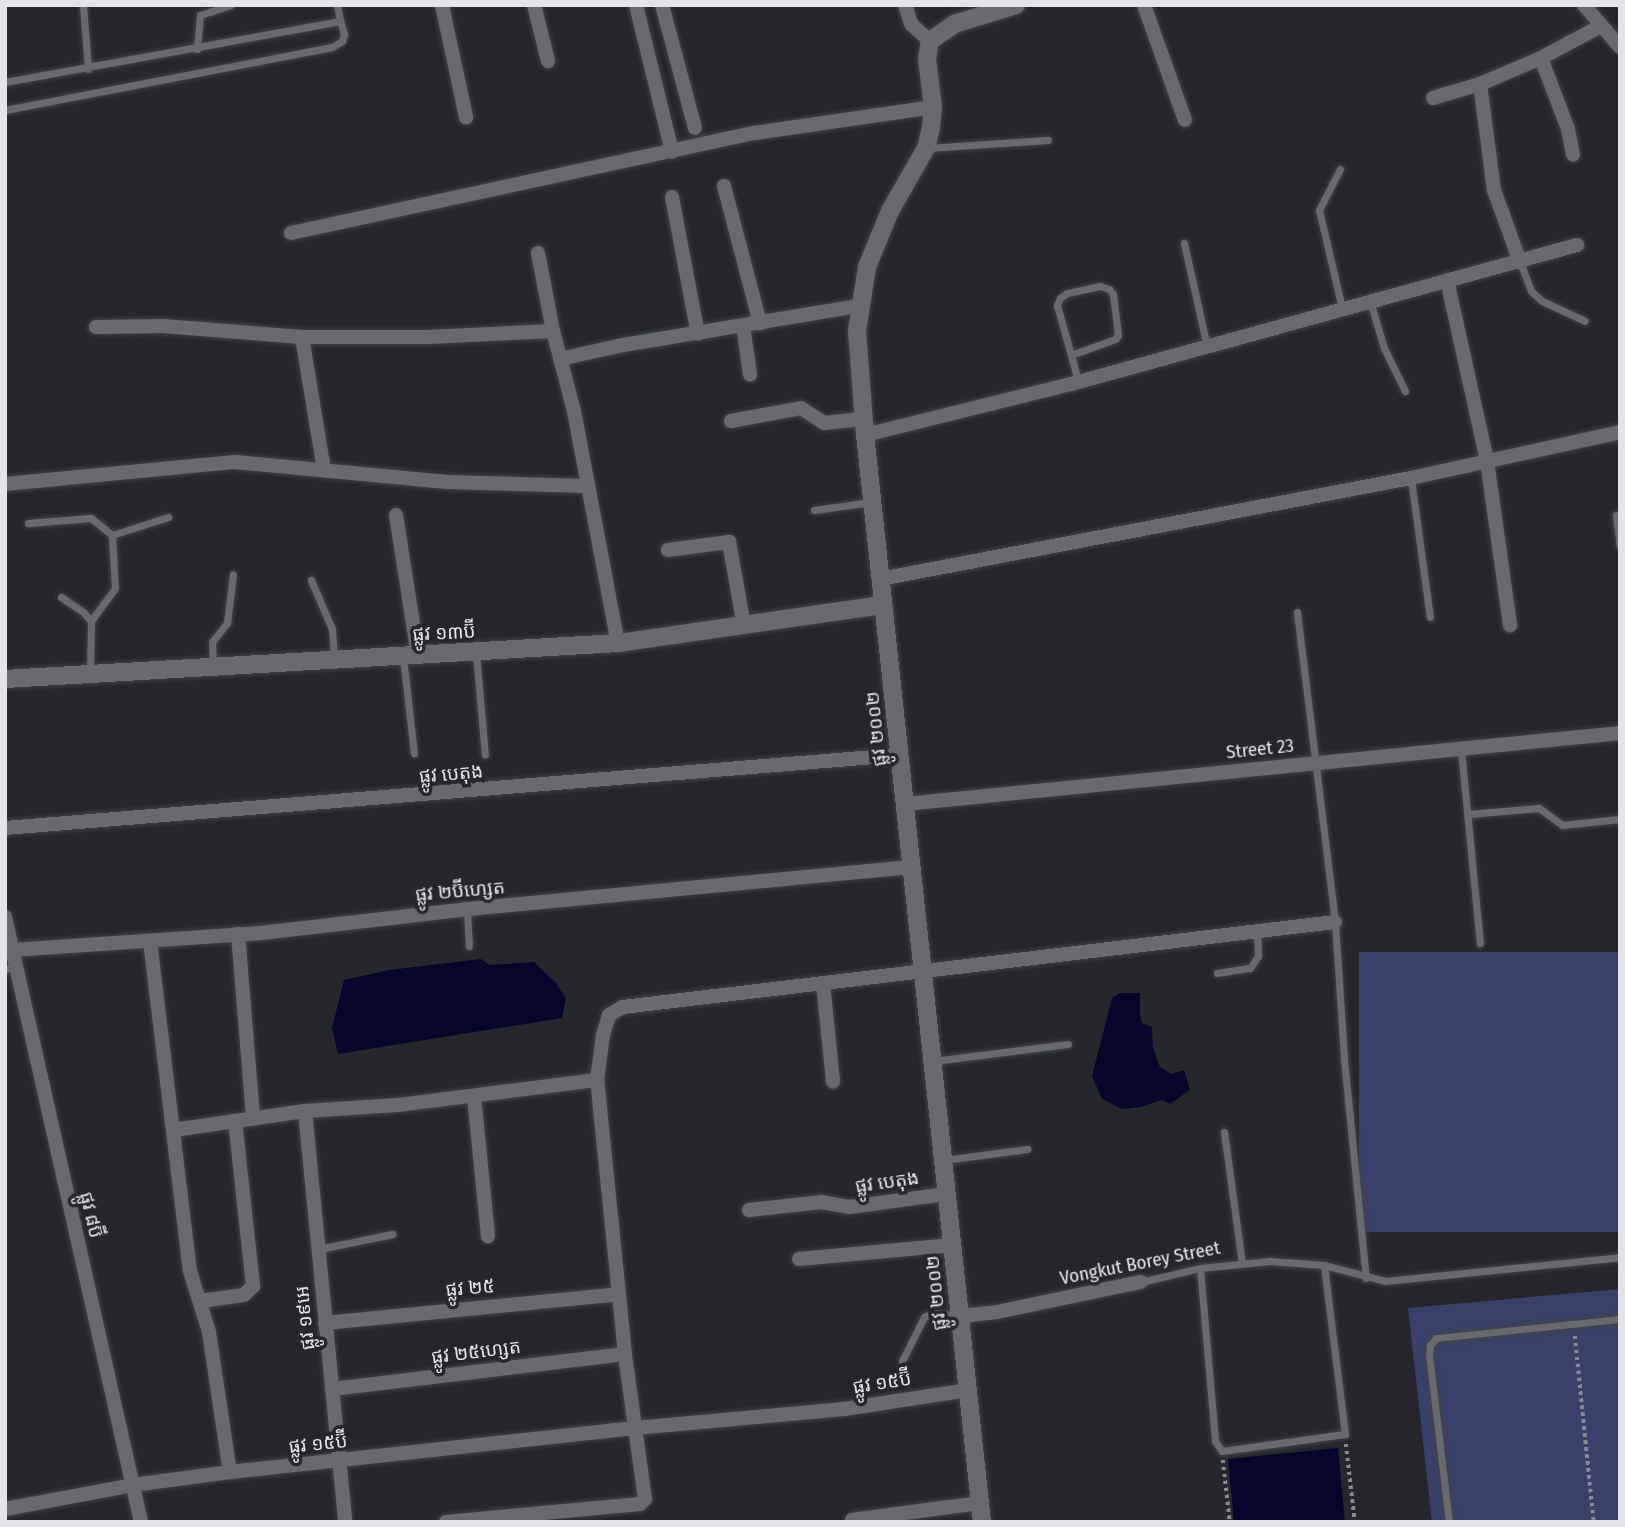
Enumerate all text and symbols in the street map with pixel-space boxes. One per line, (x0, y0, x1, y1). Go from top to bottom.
street label: ផ្លូវ ១៣ប៊ី (412, 620, 476, 646)
street label: ផ្លូវ ២០០២ (861, 690, 891, 768)
street label: Street 23 (1225, 734, 1295, 764)
street label: ផ្លូវ បេតុង (418, 760, 484, 788)
street label: ផ្លូវ ២ប៊ីហ្សេត (414, 876, 506, 906)
street label: ផ្លូវ បេតុង (854, 1166, 920, 1198)
street label: ផ្លូវ ៨ប៊ី (75, 1190, 107, 1240)
street label: Vongkut Borey Street (1058, 1236, 1222, 1290)
street label: ផ្លូវ ២០០២ (921, 1254, 951, 1332)
street label: ផ្លូវ ២៥ (445, 1275, 495, 1301)
street label: ផ្លូវ ១៩អេ (290, 1285, 320, 1351)
street label: ផ្លូវ ២៥ហ្សេត (430, 1335, 522, 1369)
street label: ផ្លូវ ១៥ប៊ី (851, 1367, 913, 1399)
street label: ផ្លូវ ១៥ប៊ី (288, 1430, 348, 1458)

